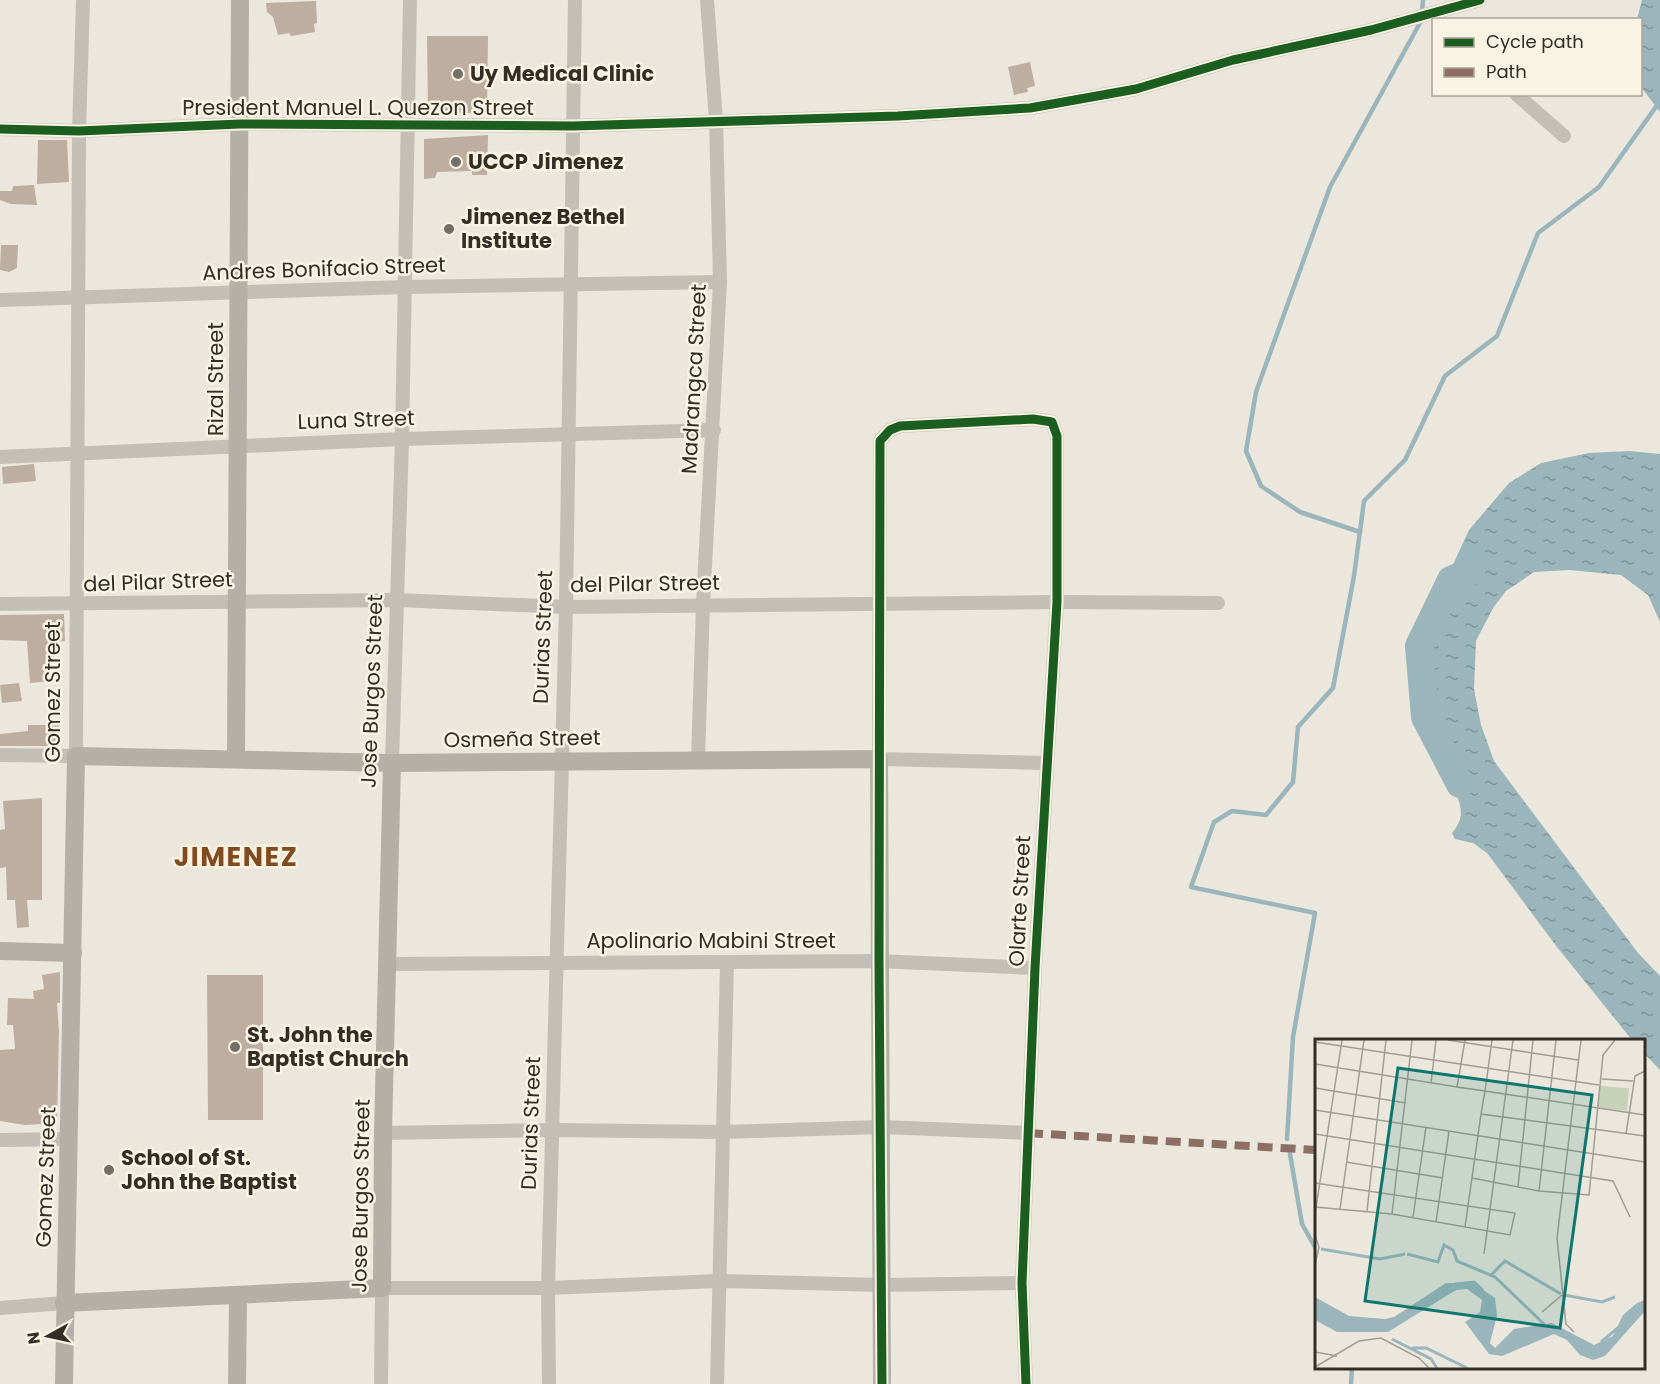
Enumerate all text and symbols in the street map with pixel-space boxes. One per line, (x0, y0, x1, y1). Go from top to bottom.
legend (1432, 18, 1642, 96)
text: Cycle path (1486, 29, 1584, 54)
place label: Uy Medical Clinic (470, 59, 655, 88)
text: Path (1486, 59, 1527, 84)
marker: Uy Medical Clinic (451, 67, 465, 81)
street label: President Manuel L. Quezon Street (182, 93, 534, 122)
place label: UCCP Jimenez (468, 147, 623, 176)
marker: UCCP Jimenez (449, 155, 463, 169)
place label: Jimenez Bethel Institute (461, 202, 625, 255)
marker: Jimenez Bethel Institute (442, 222, 456, 236)
street label: Andres Bonifacio Street (202, 250, 446, 287)
street label: Madrangca Street (674, 283, 713, 475)
street label: Rizal Street (201, 322, 230, 436)
street label: Luna Street (297, 403, 415, 436)
street label: del Pilar Street (83, 564, 233, 599)
street label: del Pilar Street (570, 568, 720, 599)
street label: Durias Street (526, 570, 559, 704)
street label: Jose Burgos Street (354, 594, 389, 788)
street label: Gomez Street (38, 621, 67, 763)
street label: Osmeña Street (443, 723, 601, 754)
street label: Olarte Street (1002, 835, 1037, 967)
district label: JIMENEZ (174, 838, 298, 875)
street label: Apolinario Mabini Street (586, 926, 836, 955)
place label: St. John the Baptist Church (247, 1020, 409, 1073)
inset map (1315, 1039, 1645, 1369)
marker: St. John the Baptist Church (228, 1040, 242, 1054)
street label: Durias Street (514, 1056, 547, 1190)
street label: Jose Burgos Street (344, 1099, 377, 1293)
street label: Gomez Street (29, 1106, 62, 1248)
place label: School of St. John the Baptist (121, 1143, 297, 1196)
marker: School of St. John the Baptist (102, 1163, 116, 1177)
north arrow (18, 1306, 78, 1366)
text: N (21, 1330, 46, 1346)

